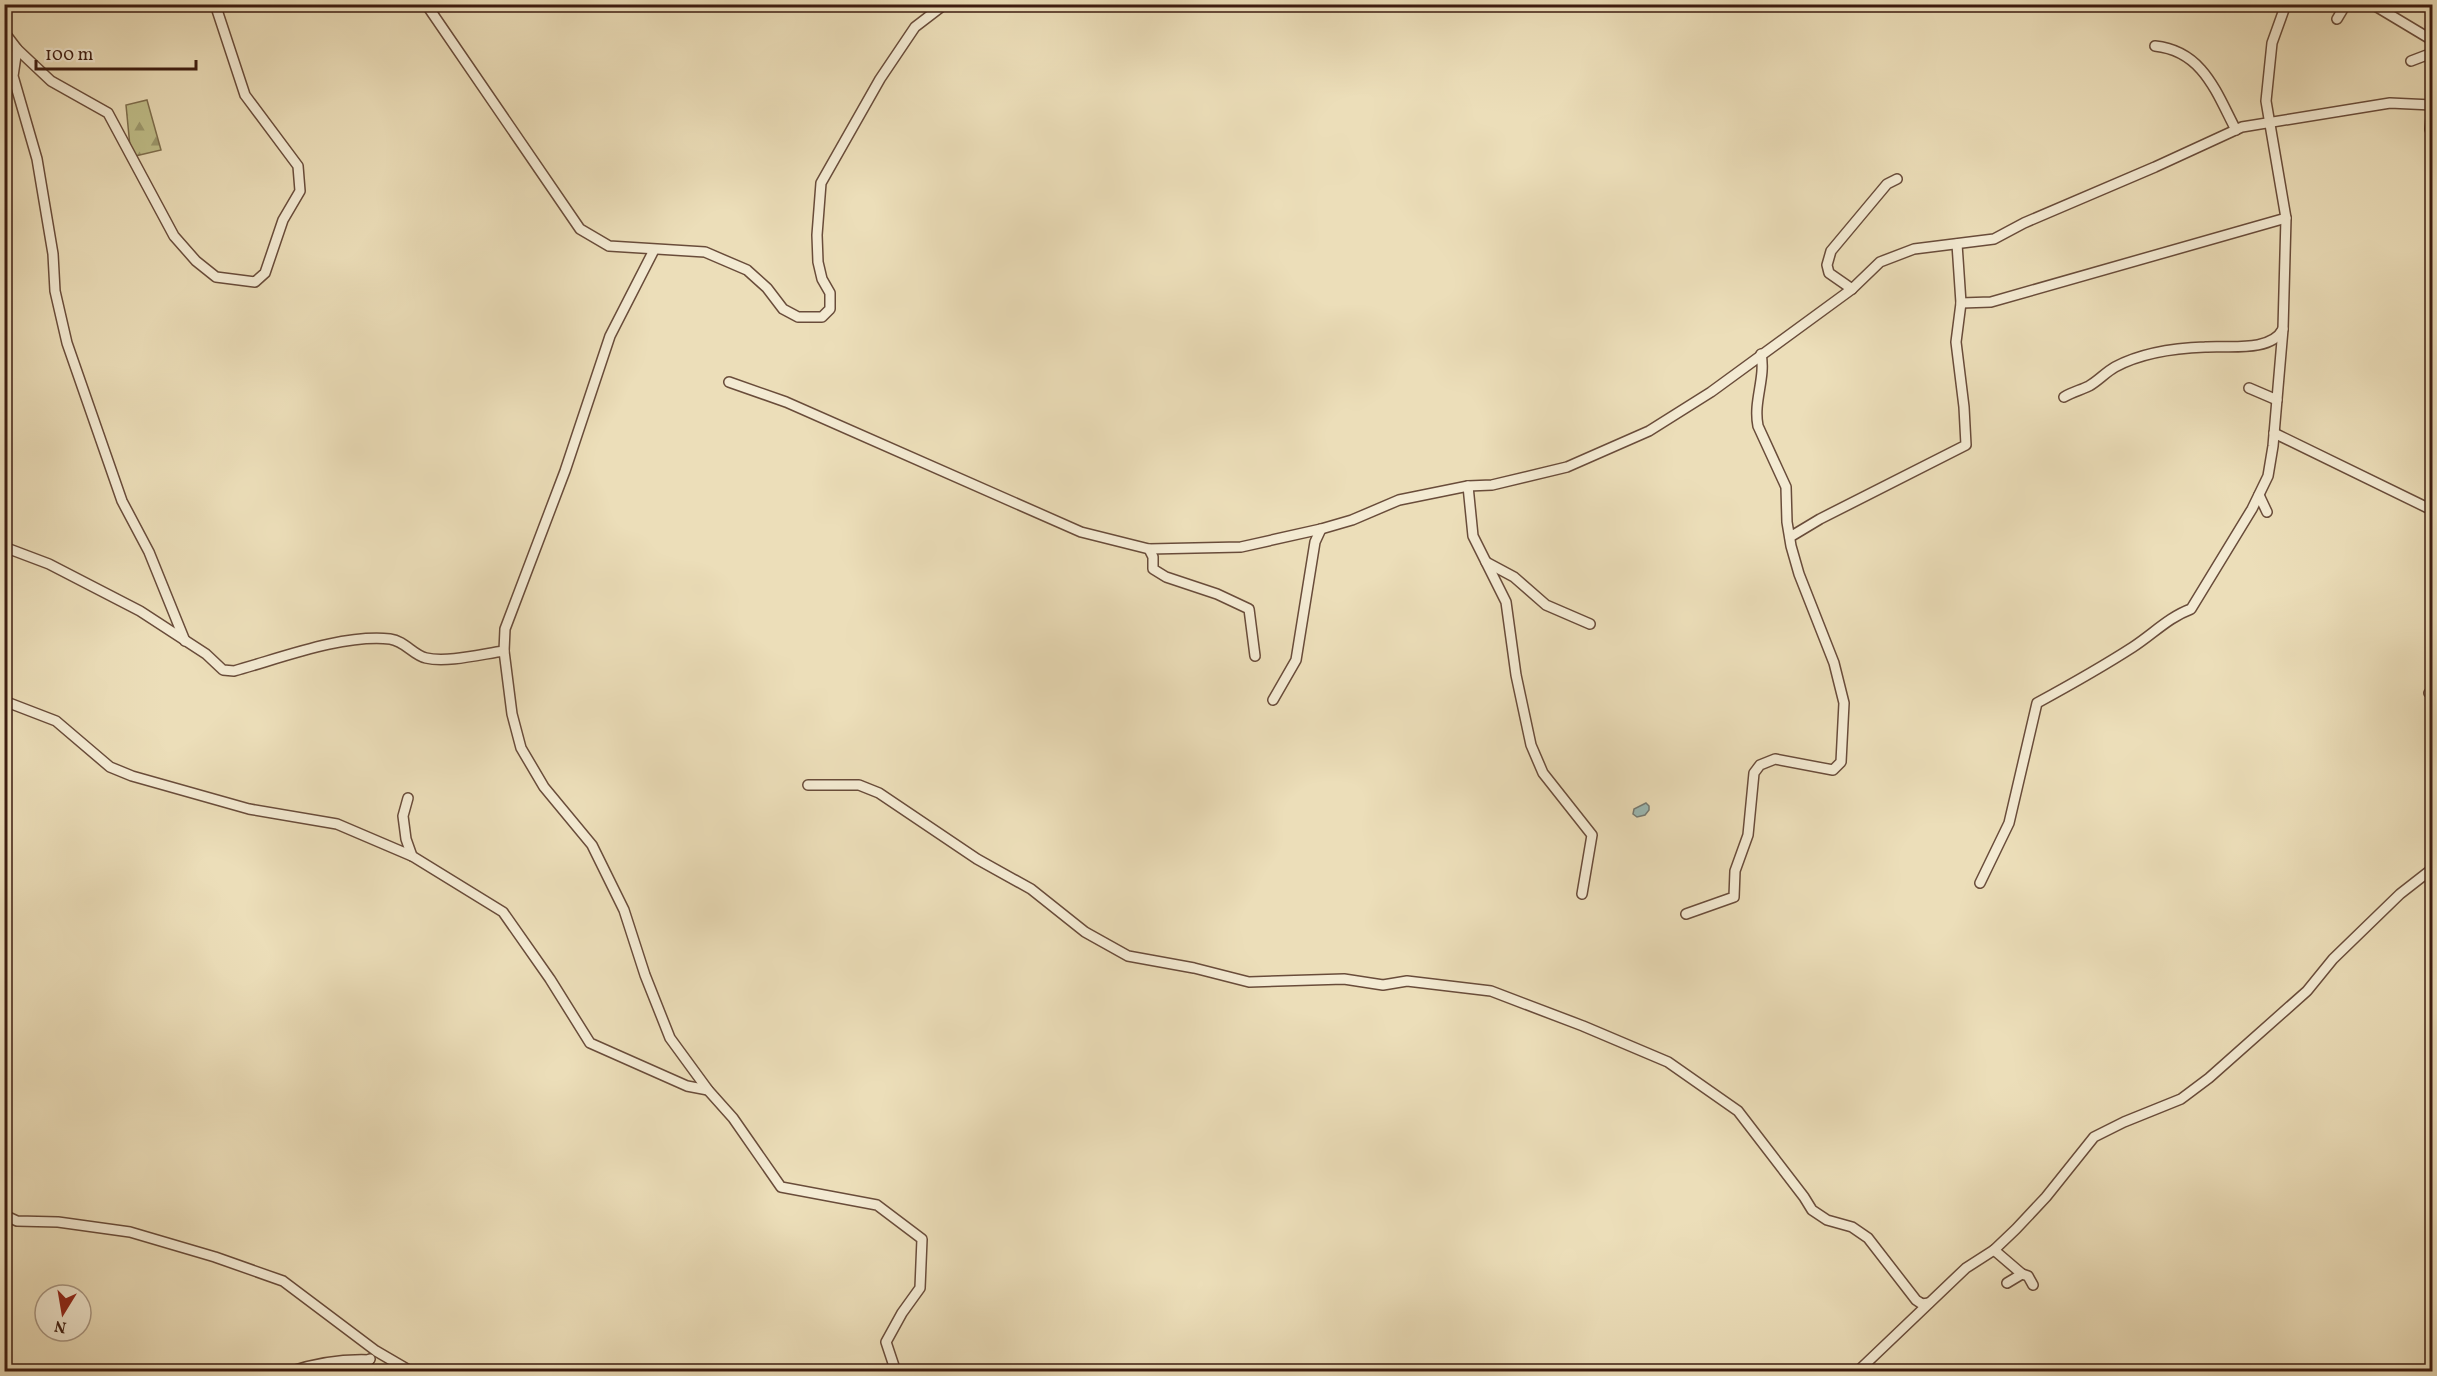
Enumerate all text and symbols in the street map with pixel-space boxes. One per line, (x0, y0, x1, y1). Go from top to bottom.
scale bar (36, 33, 196, 71)
text: 100 m (45, 43, 94, 68)
north arrow (33, 1283, 93, 1343)
text: N (52, 1314, 68, 1338)

